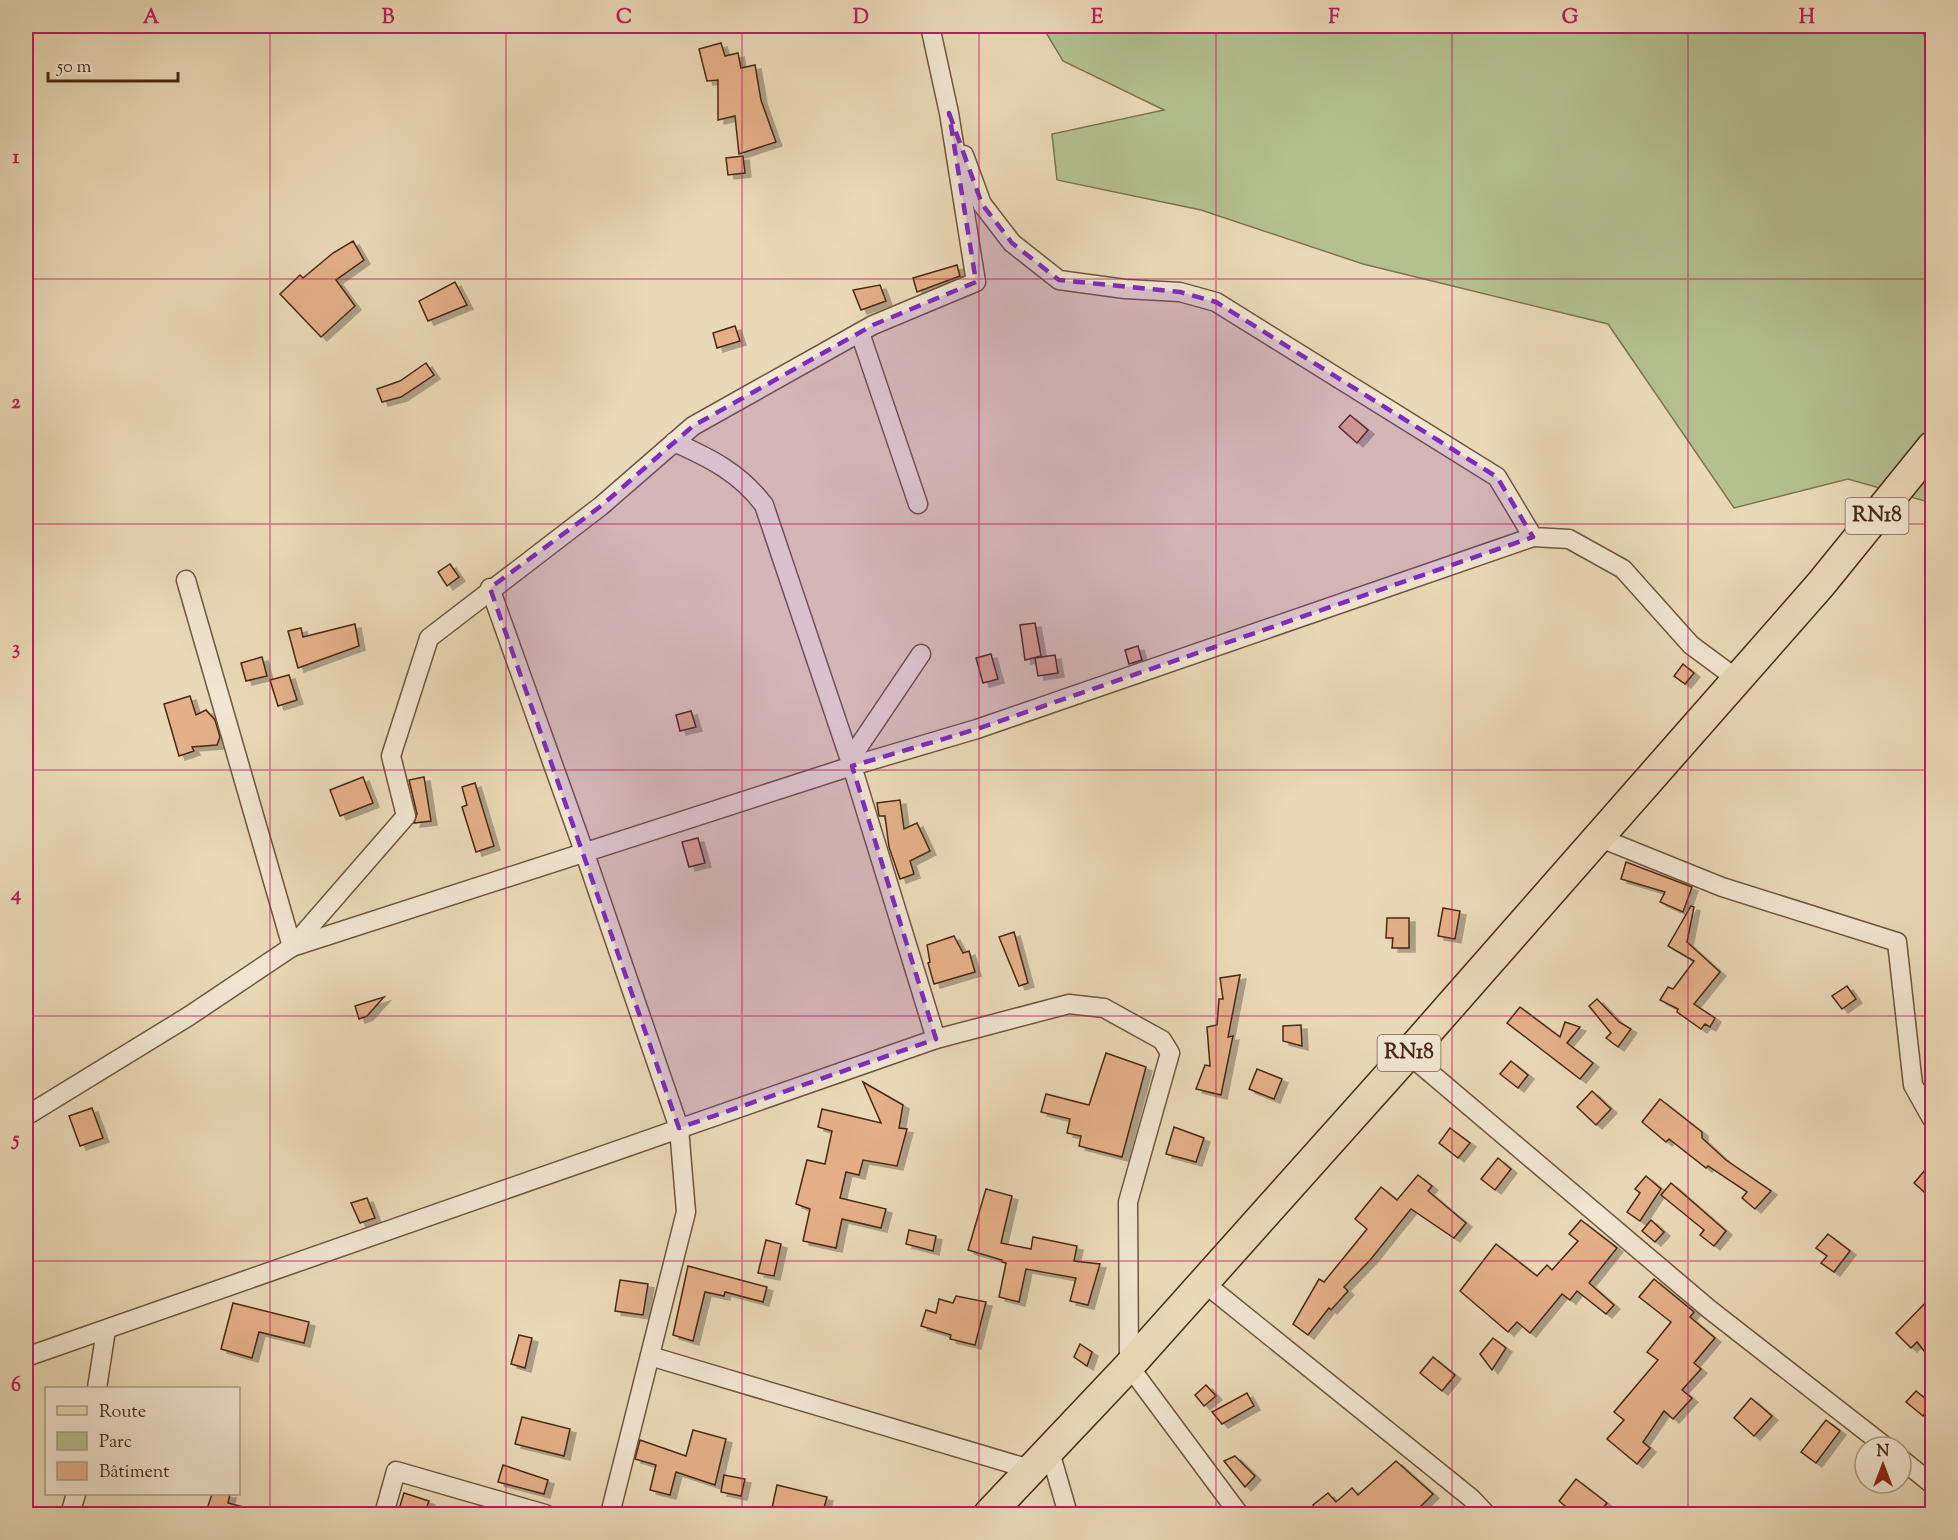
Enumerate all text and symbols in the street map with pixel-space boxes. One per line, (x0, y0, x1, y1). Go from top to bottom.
text: A (143, 4, 160, 33)
text: B (382, 4, 395, 33)
text: C (616, 4, 632, 33)
text: D (853, 4, 869, 33)
text: E (1091, 4, 1104, 33)
text: F (1328, 4, 1340, 33)
text: G (1562, 4, 1579, 33)
text: H (1799, 4, 1815, 33)
scale bar (48, 45, 178, 83)
text: 50 m (56, 55, 92, 81)
text: 1 (13, 144, 20, 173)
text: 2 (11, 389, 21, 418)
road number: RN18 (1846, 498, 1908, 534)
text: 3 (12, 635, 20, 664)
text: 4 (10, 881, 21, 910)
road number: RN18 (1378, 1035, 1440, 1071)
text: 5 (11, 1126, 20, 1155)
text: 6 (11, 1372, 21, 1401)
legend (45, 1387, 240, 1495)
text: Route (99, 1400, 146, 1426)
text: Parc (99, 1430, 132, 1456)
north arrow (1853, 1435, 1913, 1495)
text: N (1877, 1441, 1890, 1464)
text: Bâtiment (99, 1460, 169, 1486)

